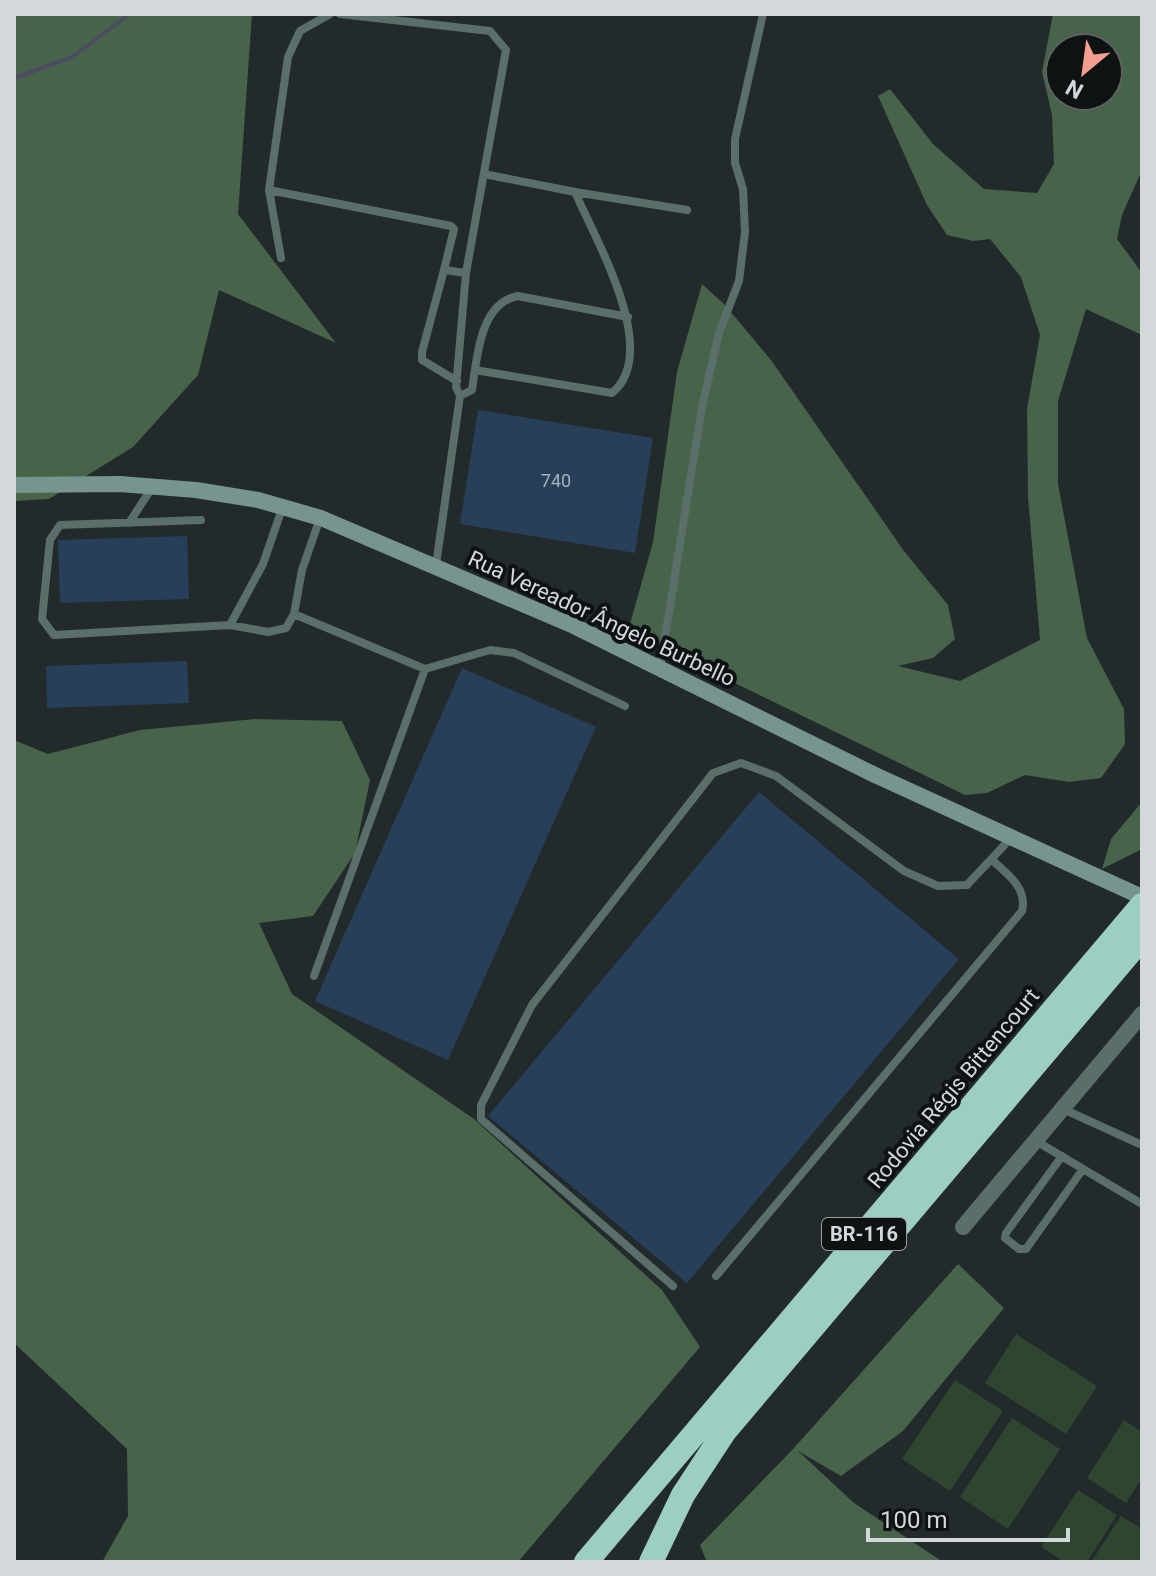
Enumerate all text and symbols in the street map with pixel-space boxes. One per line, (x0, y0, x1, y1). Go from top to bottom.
north arrow (1044, 32, 1124, 112)
text: N (1062, 74, 1087, 104)
house number: 740 (541, 470, 571, 491)
street label: Rua Vereador Ângelo Burbello (464, 546, 739, 691)
street label: Rodovia Régis Bittencourt (863, 983, 1044, 1193)
road number: BR-116 (822, 1218, 906, 1250)
scale bar (868, 1492, 1068, 1542)
text: 100 m (880, 1506, 947, 1534)

